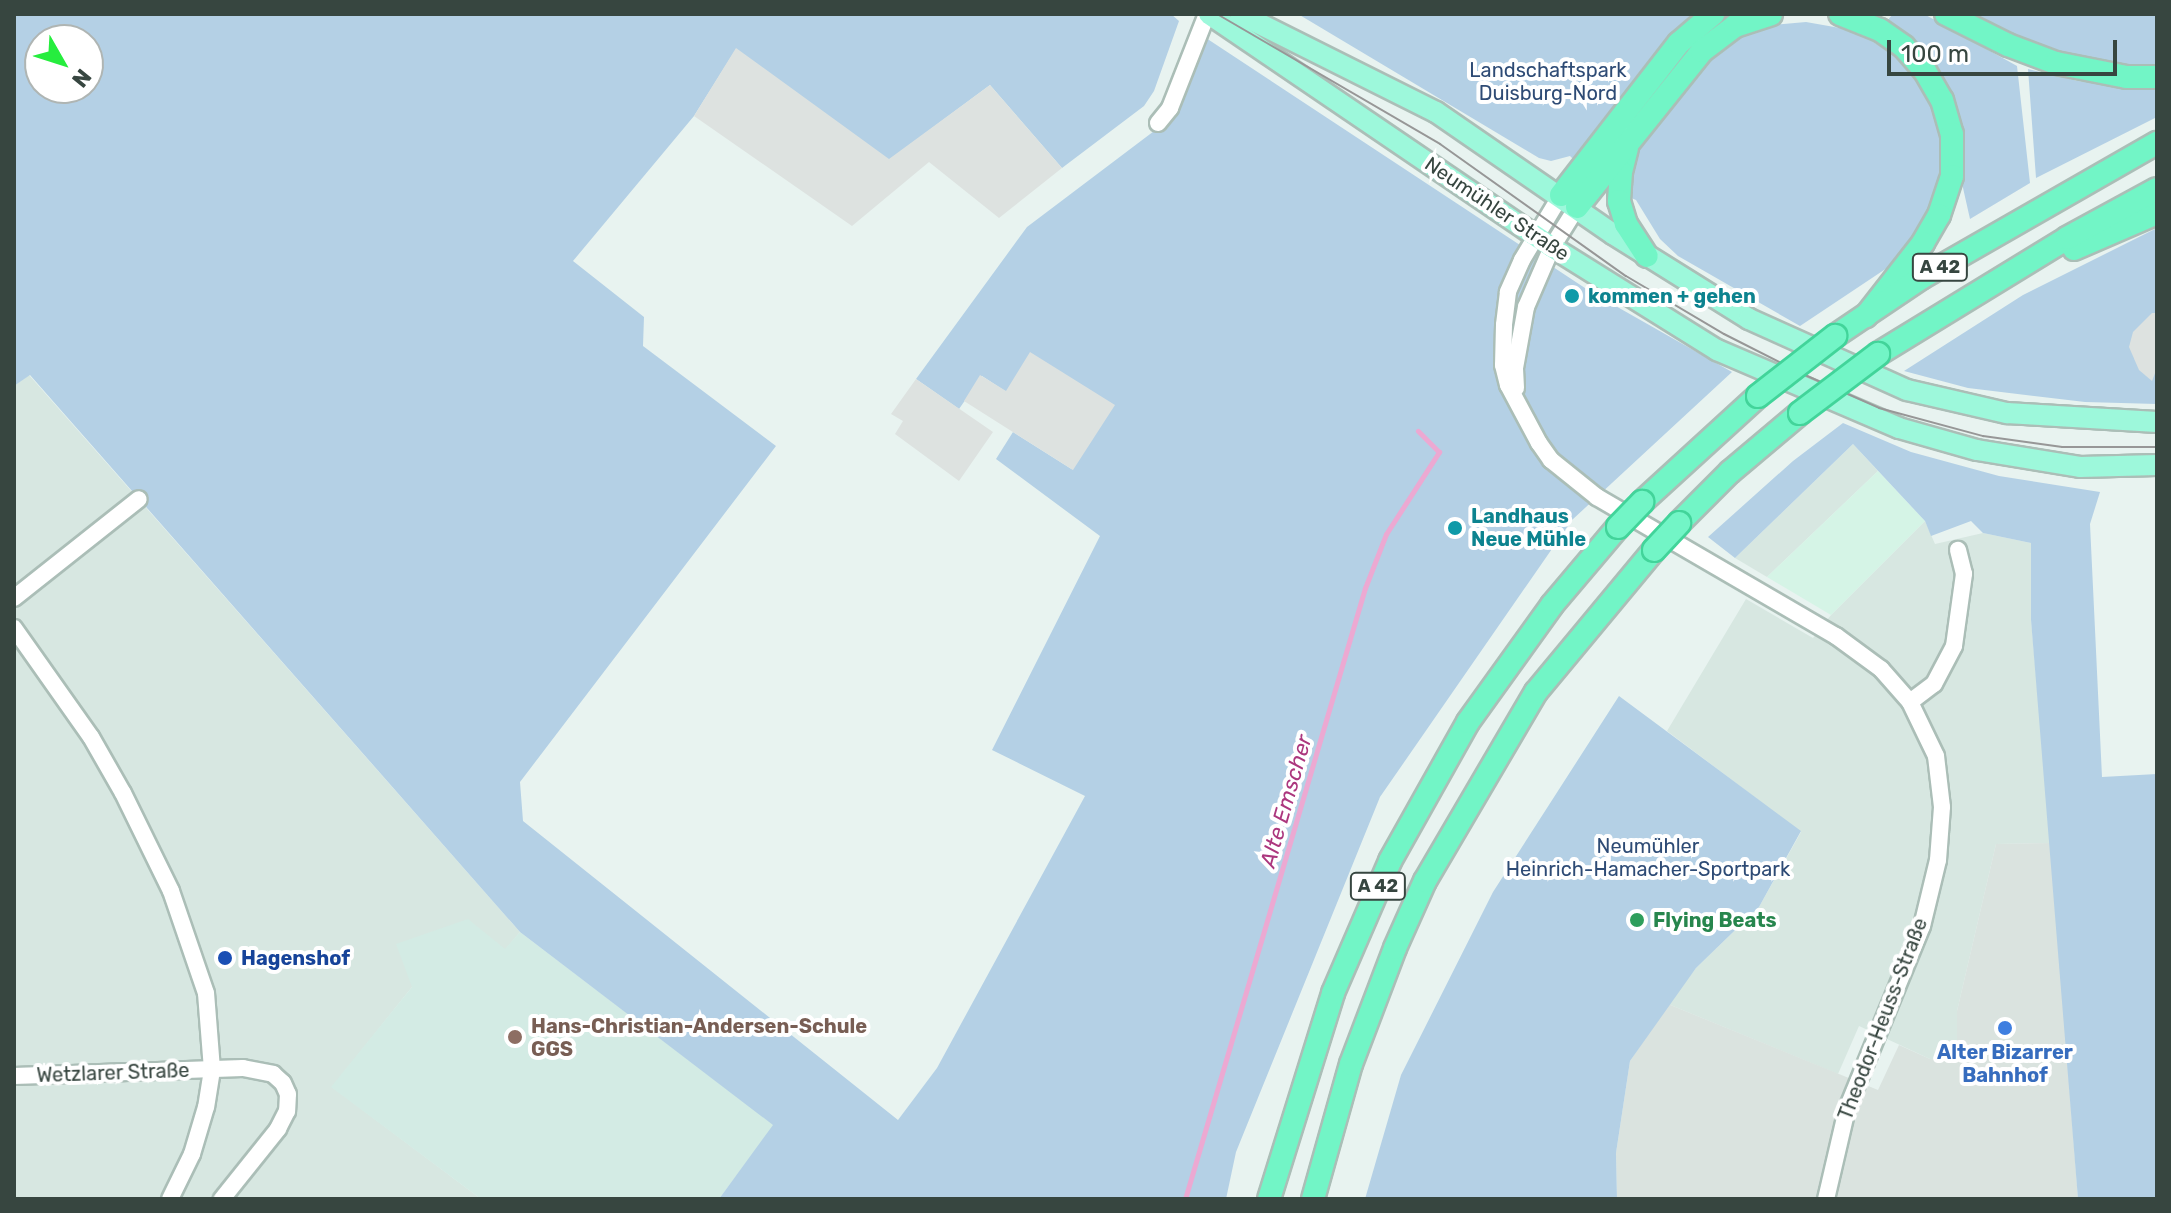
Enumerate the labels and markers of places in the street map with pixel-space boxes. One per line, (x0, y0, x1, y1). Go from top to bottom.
place label: kommen + gehen (1588, 284, 1756, 308)
marker: kommen + gehen (1563, 287, 1581, 305)
place label: Landhaus Neue Mühle (1471, 504, 1586, 551)
marker: Landhaus Neue Mühle (1446, 519, 1464, 537)
place label: Flying Beats (1653, 908, 1777, 932)
marker: Flying Beats (1628, 911, 1646, 929)
place label: Hagenshof (241, 946, 350, 970)
marker: Hagenshof (216, 949, 234, 967)
place label: Hans-Christian-Andersen-Schule GGS (531, 1014, 867, 1061)
marker: Alter Bizarrer Bahnhof (1996, 1019, 2014, 1037)
marker: Hans-Christian-Andersen-Schule GGS (506, 1028, 524, 1046)
place label: Alter Bizarrer Bahnhof (1937, 1040, 2073, 1087)

